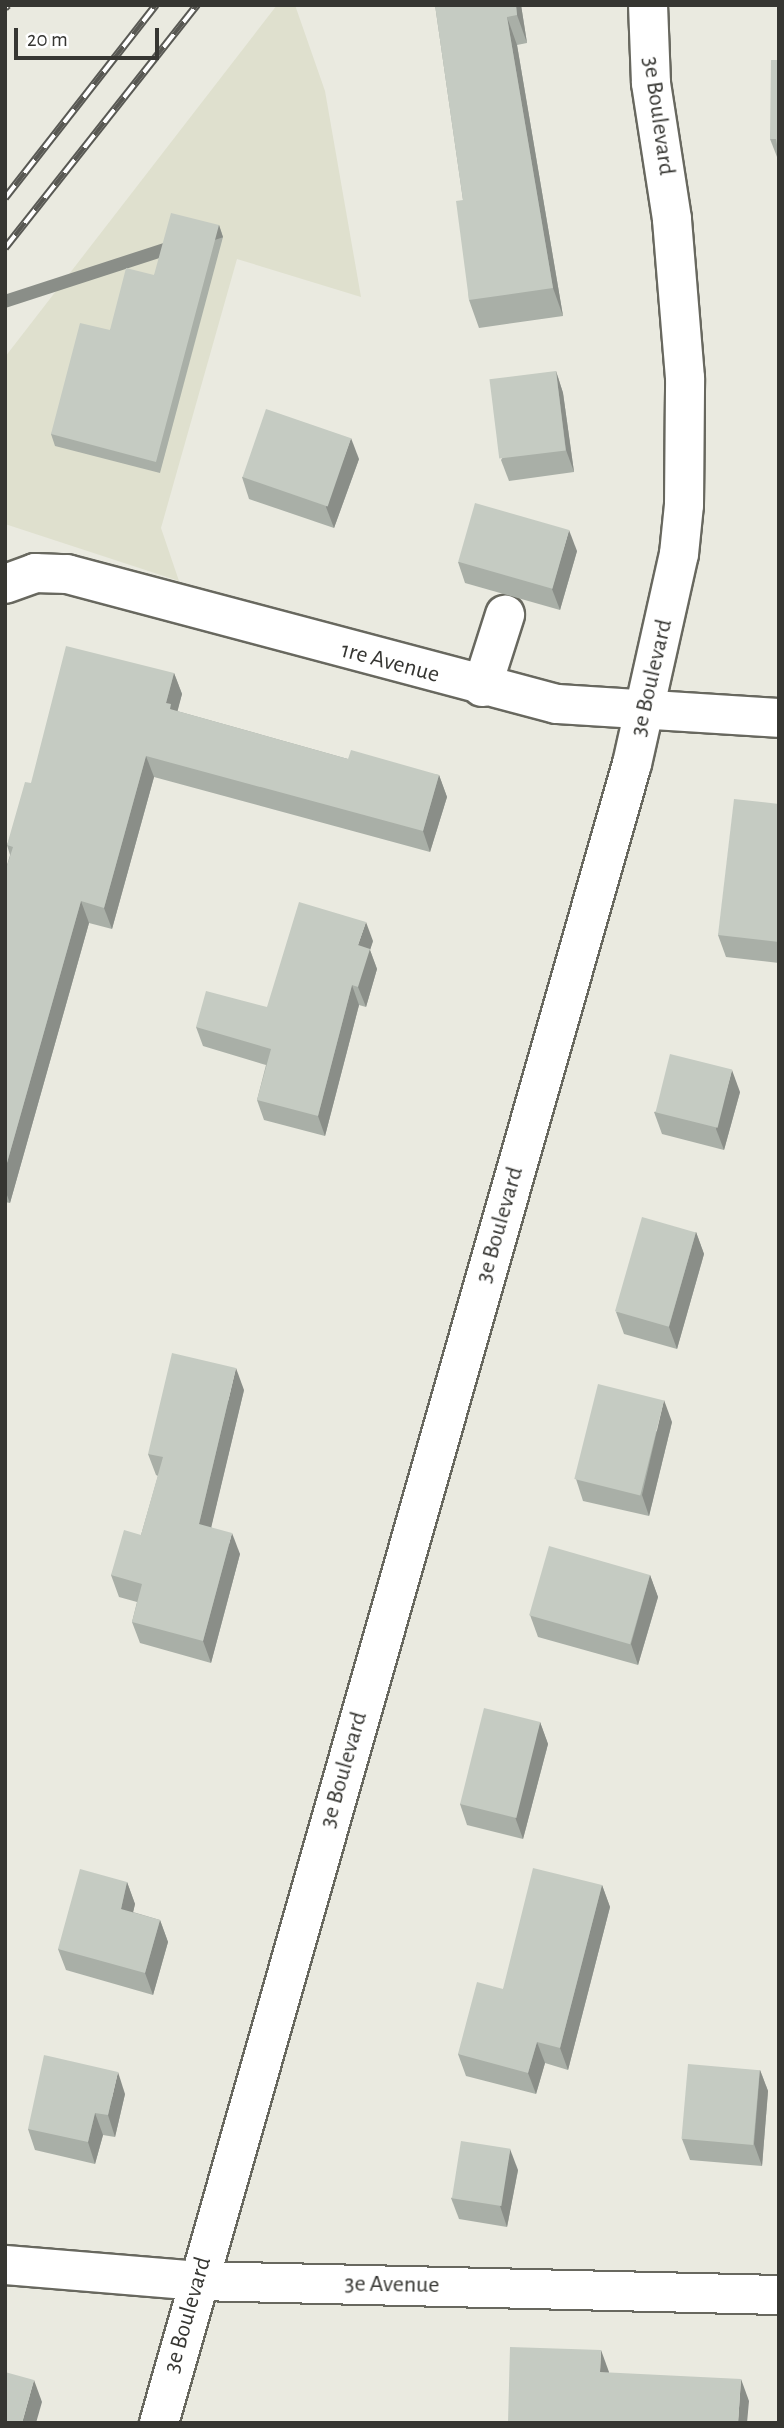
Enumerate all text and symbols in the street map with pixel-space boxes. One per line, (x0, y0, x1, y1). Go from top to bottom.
scale bar (18, 14, 163, 58)
text: 20 m (27, 29, 68, 50)
street label: 3e Boulevard (635, 55, 681, 177)
street label: 3e Boulevard (625, 617, 679, 739)
street label: 1re Avenue (338, 636, 442, 690)
street label: 3e Boulevard (470, 1164, 530, 1286)
street label: 3e Boulevard (314, 1709, 374, 1831)
street label: 3e Boulevard (158, 2254, 218, 2376)
street label: 3e Avenue (344, 2270, 440, 2300)

